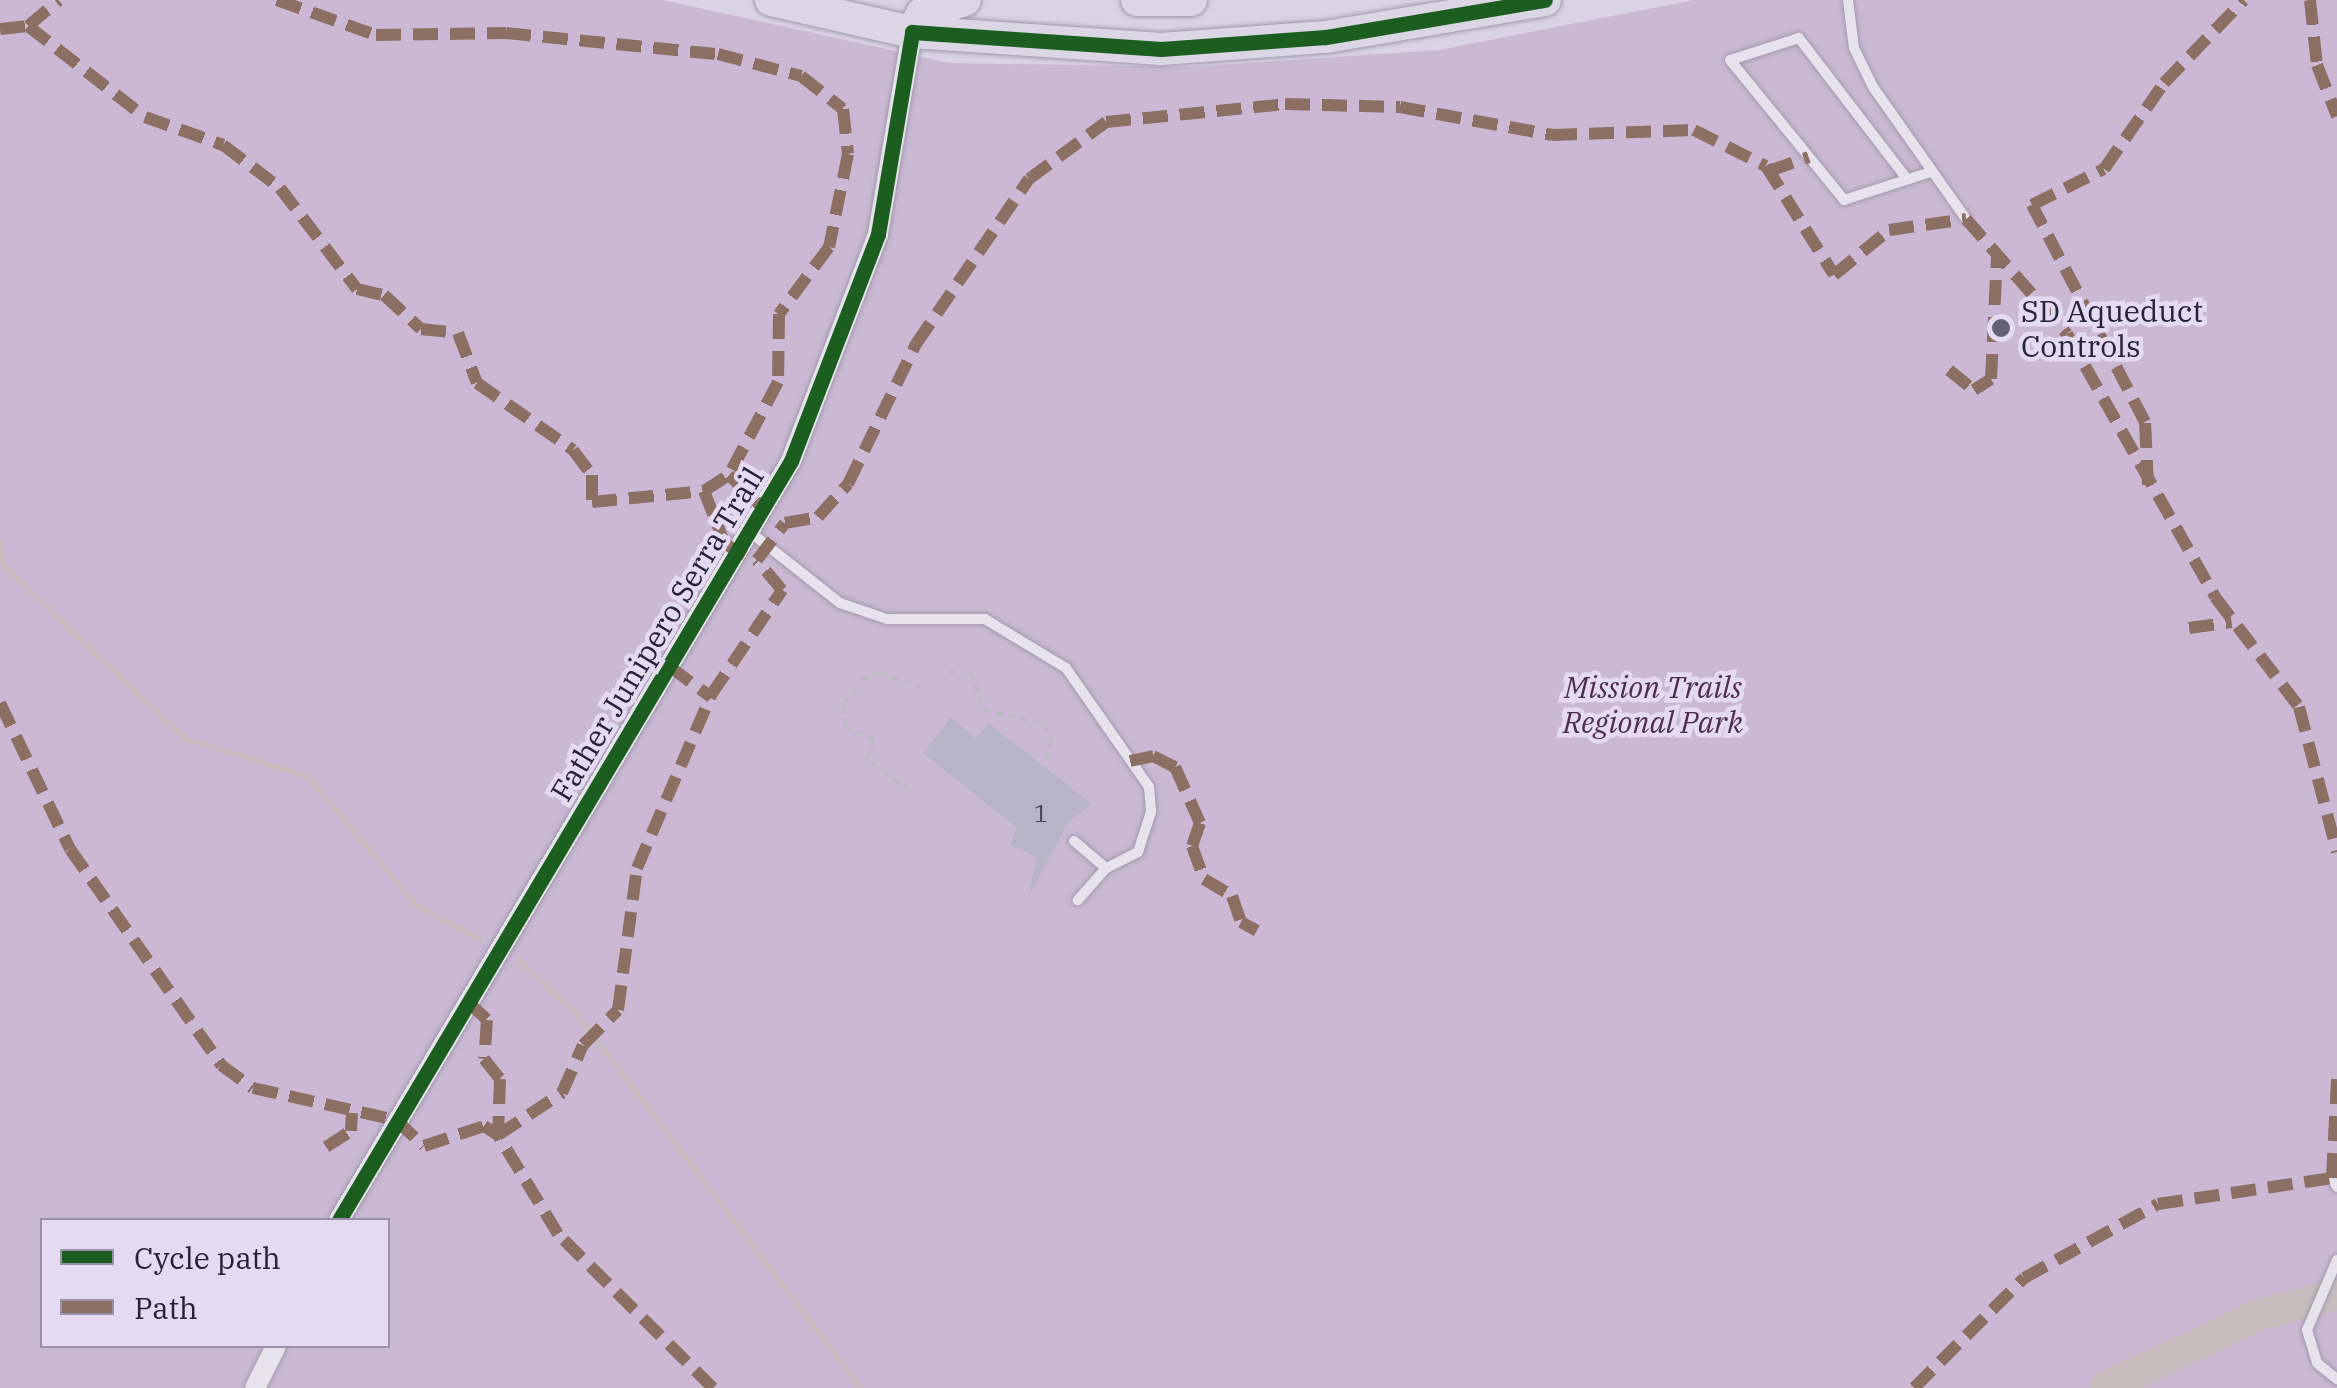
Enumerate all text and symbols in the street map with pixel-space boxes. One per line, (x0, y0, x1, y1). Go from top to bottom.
place label: SD Aqueduct Controls (2021, 293, 2203, 364)
marker: SD Aqueduct Controls (1990, 317, 2012, 339)
street label: Father Junipero Serra Trail (543, 461, 771, 807)
park label: Mission Trails Regional Park (1563, 669, 1743, 740)
house number: 1 (1034, 798, 1048, 828)
legend (40, 1218, 390, 1348)
text: Cycle path (134, 1238, 281, 1277)
text: Path (134, 1288, 198, 1327)

